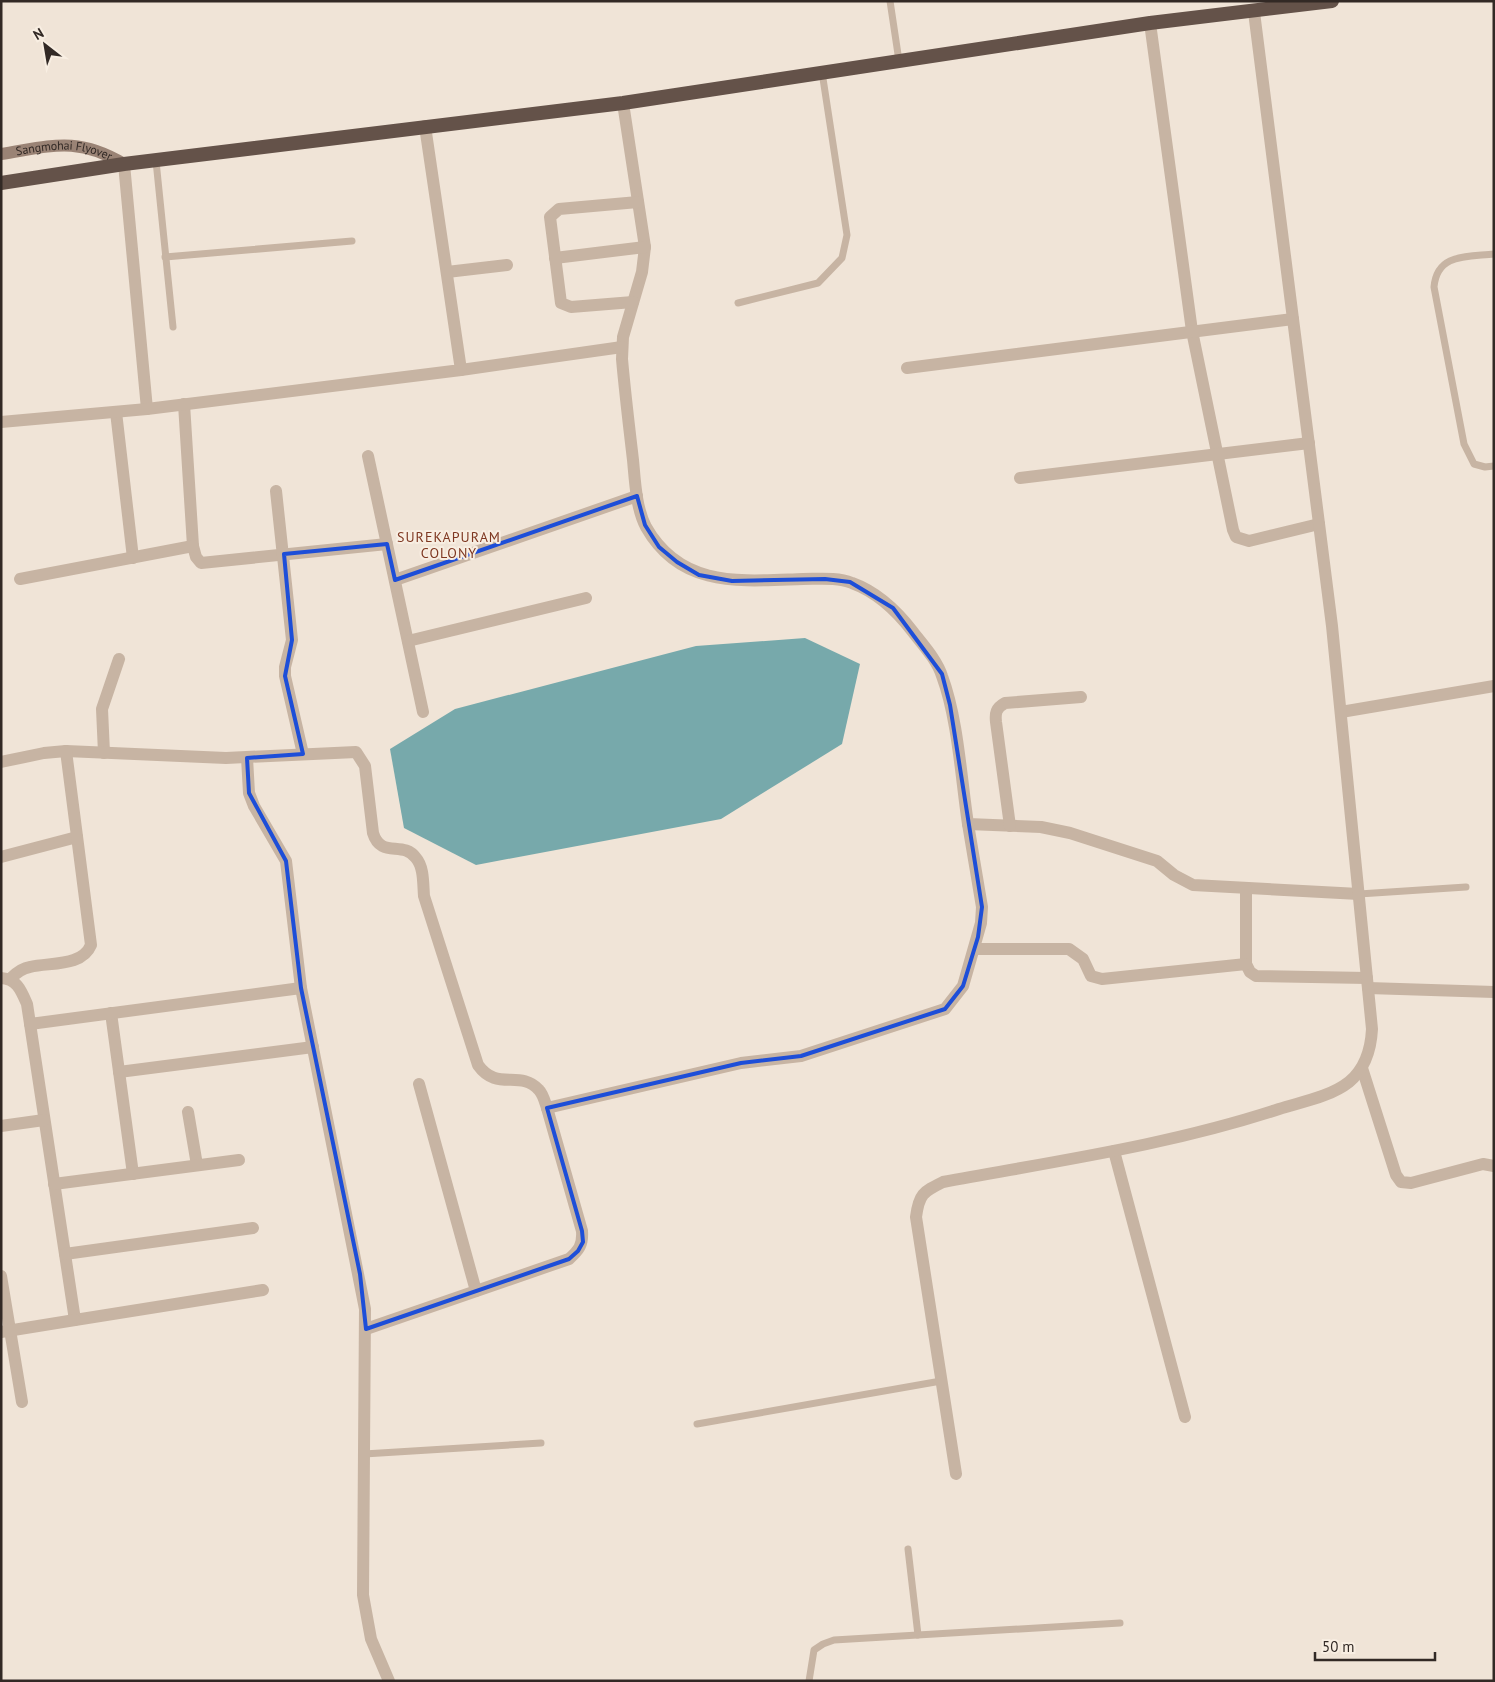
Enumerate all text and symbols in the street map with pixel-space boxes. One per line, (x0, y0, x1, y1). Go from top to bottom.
north arrow (20, 20, 70, 70)
text: N (30, 24, 47, 44)
street label: Sangmohai Flyover (14, 137, 115, 163)
district label: SUREKAPURAM COLONY (397, 528, 501, 562)
scale bar (1315, 1630, 1435, 1662)
text: 50 m (1322, 1637, 1355, 1656)

